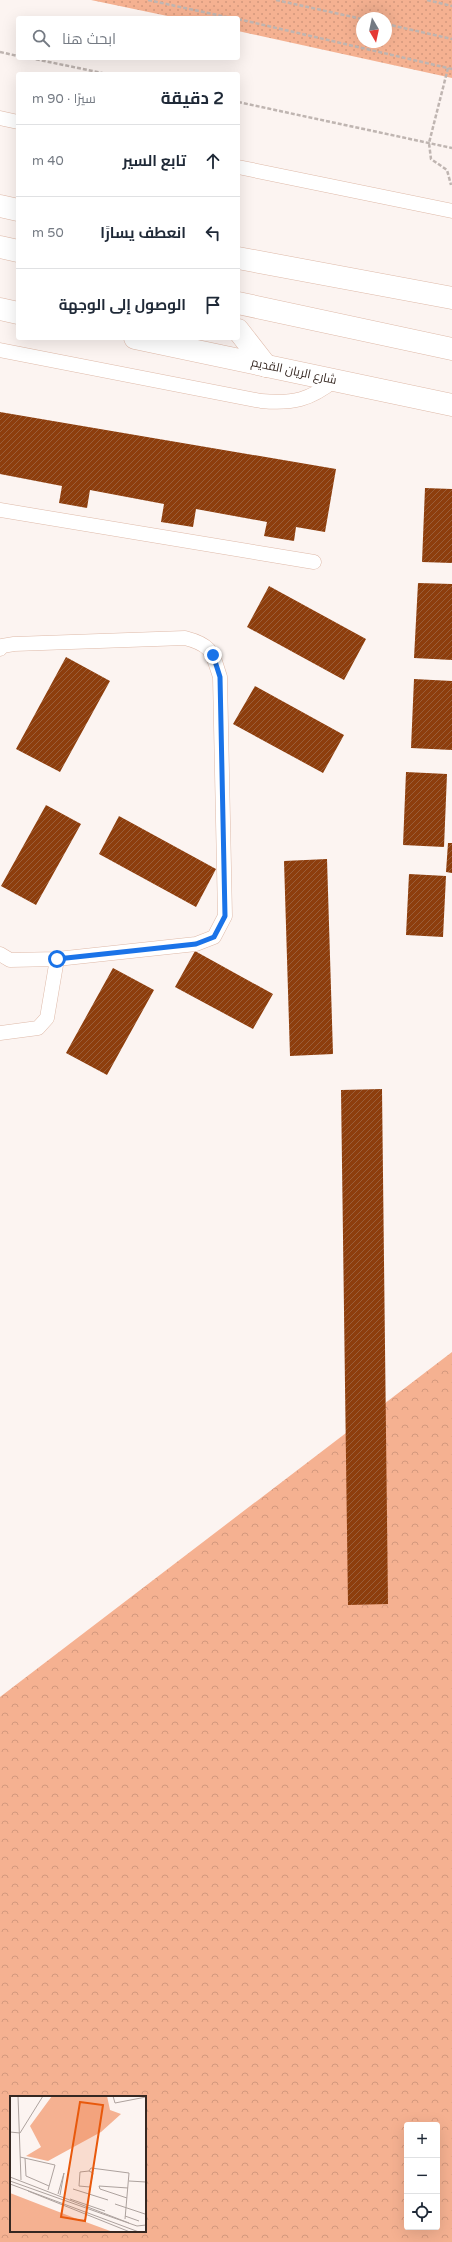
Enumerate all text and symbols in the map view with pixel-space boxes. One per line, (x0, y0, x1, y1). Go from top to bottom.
north arrow (356, 12, 392, 48)
search box (16, 16, 240, 60)
icon: search (30, 27, 52, 49)
text: ابحث هنا (62, 30, 116, 48)
text: 2 دقيقة (161, 88, 224, 109)
text: سيرًا · 90 m (32, 91, 96, 107)
icon: ahead (202, 150, 224, 172)
text: تابع السير (122, 152, 186, 170)
text: 40 m (32, 153, 64, 169)
icon: left (202, 222, 224, 244)
text: انعطف يسارًا (100, 224, 186, 242)
text: 50 m (32, 225, 64, 241)
icon: arrive (202, 294, 224, 316)
text: الوصول إلى الوجهة (59, 296, 186, 314)
street label: شارع الريان القديم (250, 355, 338, 388)
route end (204, 646, 222, 664)
route start (48, 950, 66, 968)
inset map (10, 2096, 146, 2232)
map controls (404, 2122, 440, 2230)
button: + (404, 2122, 440, 2158)
button: − (404, 2158, 440, 2194)
button: locate (404, 2194, 440, 2230)

